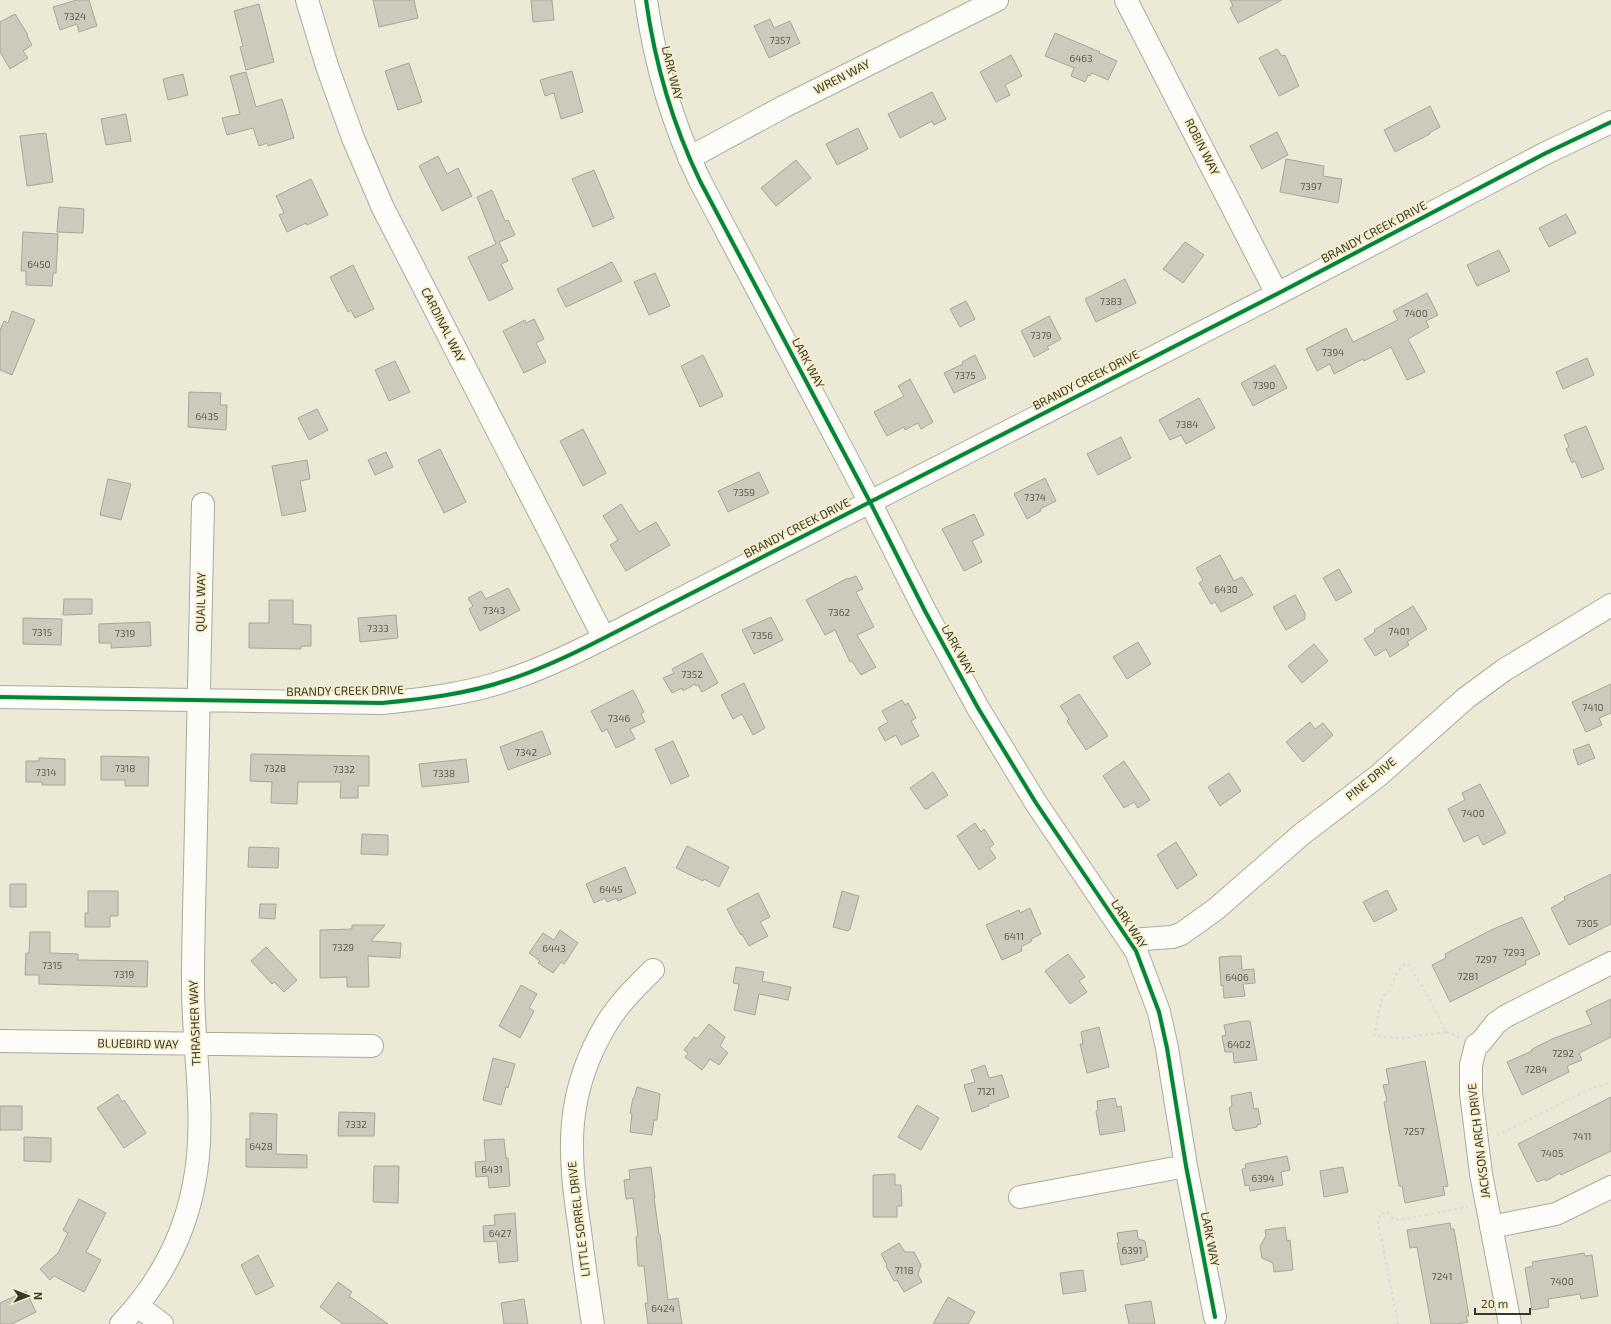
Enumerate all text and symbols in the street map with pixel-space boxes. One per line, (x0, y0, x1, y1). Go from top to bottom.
house number: 7324 (64, 10, 86, 22)
house number: 7357 (769, 34, 791, 46)
street label: LARK WAY (659, 44, 686, 101)
house number: 6463 (1069, 52, 1093, 64)
street label: WREN WAY (811, 56, 872, 96)
street label: ROBIN WAY (1183, 116, 1223, 177)
house number: 7397 (1300, 180, 1322, 192)
street label: BRANDY CREEK DRIVE (1318, 197, 1429, 265)
house number: 6450 (27, 258, 51, 270)
street label: CARDINAL WAY (419, 285, 469, 364)
house number: 7383 (1100, 295, 1122, 307)
house number: 7400 (1404, 307, 1428, 319)
house number: 7379 (1030, 329, 1052, 341)
street label: LARK WAY (790, 335, 828, 390)
street label: BRANDY CREEK DRIVE (1030, 346, 1141, 412)
house number: 7394 (1322, 346, 1344, 358)
house number: 7375 (954, 369, 976, 381)
house number: 7390 (1253, 379, 1275, 391)
house number: 6435 (196, 410, 218, 422)
house number: 7384 (1176, 418, 1198, 430)
house number: 7359 (733, 486, 755, 498)
house number: 7374 (1024, 491, 1046, 503)
street label: BRANDY CREEK DRIVE (741, 494, 852, 560)
street label: QUAIL WAY (192, 572, 209, 632)
house number: 6430 (1214, 583, 1238, 595)
house number: 7343 (483, 604, 505, 616)
house number: 7362 (828, 606, 850, 618)
house number: 7333 (367, 622, 389, 634)
street label: LARK WAY (939, 622, 978, 677)
house number: 7401 (1388, 625, 1410, 637)
house number: 7315 (32, 626, 52, 638)
house number: 7319 (115, 627, 135, 639)
house number: 7356 (751, 629, 773, 641)
house number: 7352 (681, 668, 703, 680)
street label: BRANDY CREEK DRIVE (286, 682, 404, 698)
house number: 7410 (1582, 701, 1604, 713)
house number: 7346 (608, 712, 631, 724)
house number: 7342 (515, 746, 538, 758)
street label: PINE DRIVE (1342, 754, 1399, 803)
house number: 7318 (115, 762, 135, 774)
house number: 7328 (264, 762, 286, 774)
house number: 7332 (333, 763, 355, 775)
house number: 7314 (36, 766, 56, 778)
house number: 7338 (433, 767, 455, 779)
house number: 7400 (1461, 807, 1485, 819)
house number: 6445 (599, 883, 623, 895)
street label: LARK WAY (1109, 896, 1151, 951)
house number: 7305 (1576, 917, 1598, 929)
house number: 6411 (1004, 930, 1024, 942)
house number: 7329 (332, 941, 354, 953)
house number: 6443 (542, 942, 566, 954)
house number: 7293 (1503, 946, 1525, 958)
house number: 7297 (1475, 953, 1497, 965)
house number: 7315 (42, 959, 62, 971)
house number: 7319 (114, 968, 134, 980)
house number: 7281 (1458, 970, 1478, 982)
house number: 6406 (1225, 971, 1249, 983)
street label: THRASHER WAY (185, 980, 202, 1066)
street label: BLUEBIRD WAY (97, 1035, 179, 1051)
house number: 6402 (1227, 1038, 1251, 1050)
house number: 7292 (1552, 1047, 1574, 1059)
house number: 7284 (1525, 1063, 1547, 1075)
street label: JACKSON ARCH DRIVE (1464, 1082, 1492, 1200)
house number: 7121 (977, 1085, 995, 1097)
house number: 7332 (345, 1118, 367, 1130)
house number: 7257 (1403, 1125, 1425, 1137)
house number: 7411 (1572, 1130, 1592, 1142)
house number: 6428 (249, 1140, 273, 1152)
house number: 7405 (1541, 1147, 1563, 1159)
street label: LITTLE SORREL DRIVE (564, 1160, 592, 1278)
house number: 6431 (481, 1163, 503, 1175)
house number: 6394 (1251, 1172, 1275, 1184)
street label: LARK WAY (1199, 1210, 1223, 1267)
house number: 6427 (489, 1227, 511, 1239)
house number: 6391 (1122, 1244, 1142, 1256)
house number: 7118 (894, 1264, 914, 1276)
house number: 7241 (1432, 1270, 1452, 1282)
house number: 7400 (1550, 1275, 1574, 1287)
north arrow (8, 1276, 48, 1316)
scale bar (1475, 1290, 1530, 1316)
text: N (32, 1292, 45, 1300)
text: 20 m (1481, 1296, 1508, 1310)
house number: 6424 (651, 1302, 675, 1314)

